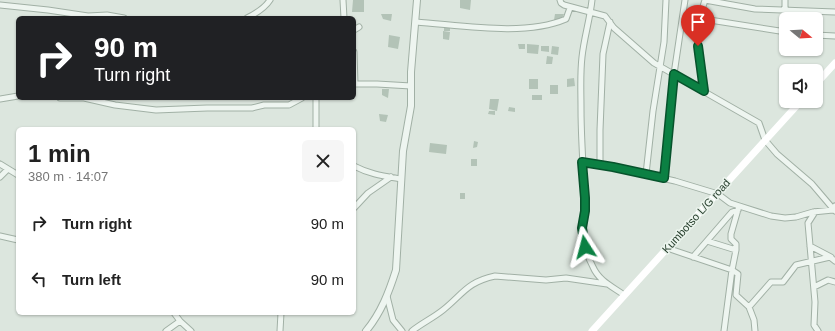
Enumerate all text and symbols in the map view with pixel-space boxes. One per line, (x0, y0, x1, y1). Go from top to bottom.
pin (681, 5, 715, 46)
icon: arrive (687, 11, 709, 33)
north arrow (779, 12, 823, 56)
map controls (779, 12, 823, 108)
icon: right (28, 32, 80, 84)
text: 90 m (94, 32, 158, 63)
button: sound (779, 64, 823, 108)
text: Turn right (94, 65, 170, 85)
text: 1 min (28, 140, 91, 167)
button: close (302, 140, 344, 182)
text: 380 m · 14:07 (28, 169, 108, 184)
street label: Kumbotso L/G road (660, 177, 732, 255)
icon: right (28, 212, 50, 234)
text: Turn right (62, 215, 132, 232)
text: 90 m (311, 215, 344, 232)
position arrow (564, 226, 606, 268)
icon: left (28, 268, 50, 290)
text: Turn left (62, 271, 121, 288)
text: 90 m (311, 271, 344, 288)

